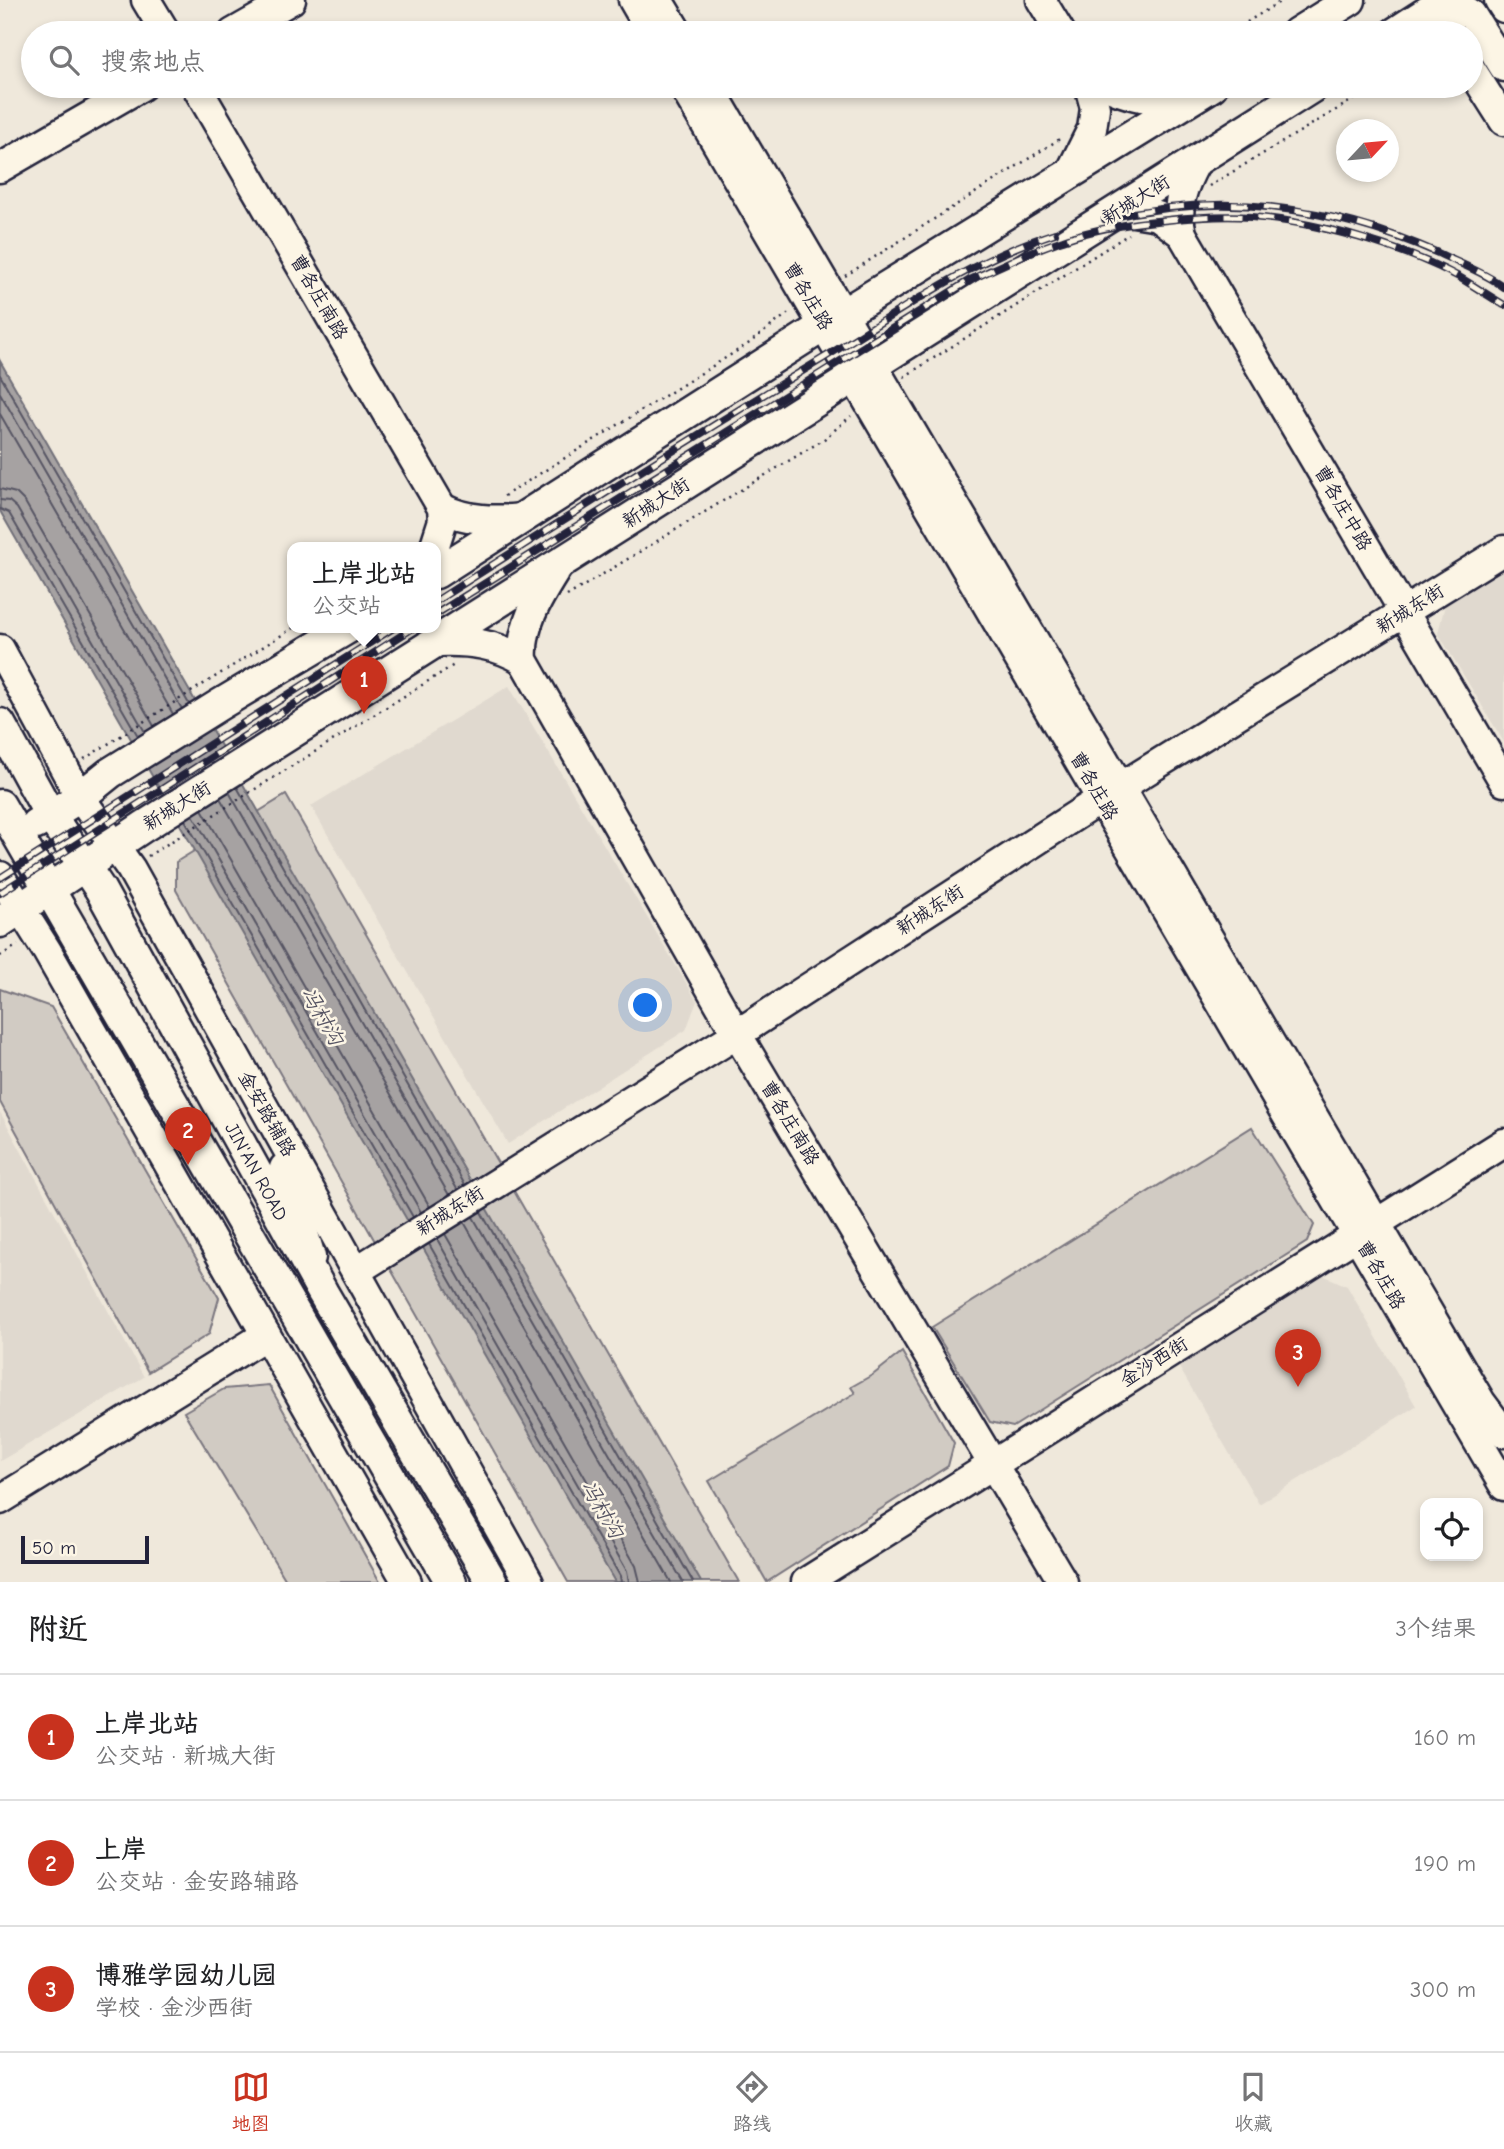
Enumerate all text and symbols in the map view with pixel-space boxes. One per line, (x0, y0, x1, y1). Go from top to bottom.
search box (21, 21, 1483, 98)
icon: search (45, 41, 83, 79)
text: 搜索地点 (101, 47, 205, 77)
north arrow (1336, 119, 1399, 182)
street label: 新城大街 (1098, 171, 1174, 229)
street label: 曹各庄南路 (286, 250, 352, 344)
street label: 曹各庄路 (779, 258, 837, 334)
street label: 曹各庄中路 (1310, 461, 1376, 555)
street label: 新城大街 (618, 473, 694, 533)
popup (287, 542, 441, 633)
text: 上岸北站 (312, 559, 416, 589)
street label: 新城东街 (1372, 580, 1448, 638)
text: 公交站 (312, 592, 381, 619)
pin: 1 (341, 656, 387, 714)
street label: 曹各庄路 (1065, 748, 1123, 824)
street label: 新城大街 (139, 777, 215, 835)
street label: 新城东街 (892, 880, 968, 940)
water label: 冯村沟 (296, 983, 349, 1051)
your location (628, 988, 662, 1022)
street label: 金安路辅路 (234, 1067, 300, 1161)
street label: 曹各庄南路 (756, 1077, 824, 1169)
pin: 2 (165, 1107, 211, 1165)
street label: JIN'AN ROAD (220, 1119, 292, 1225)
street label: 新城东街 (412, 1182, 488, 1240)
street label: 曹各庄路 (1352, 1237, 1410, 1313)
pin: 3 (1275, 1329, 1321, 1387)
street label: 金沙西街 (1116, 1333, 1192, 1391)
water label: 冯村沟 (576, 1476, 629, 1544)
map controls (1420, 1498, 1483, 1561)
button: locate (1420, 1498, 1483, 1561)
scale bar (21, 1533, 149, 1565)
text: 50 m (32, 1537, 76, 1559)
text: 附近 (28, 1612, 88, 1647)
text: 3个结果 (1395, 1615, 1476, 1642)
text: 上岸北站 (95, 1709, 199, 1739)
text: 1 (46, 1724, 56, 1751)
text: 160 m (1414, 1724, 1476, 1751)
text: 公交站 · 新城大街 (95, 1742, 275, 1769)
text: 上岸 (95, 1835, 147, 1865)
text: 2 (45, 1850, 57, 1877)
text: 190 m (1414, 1850, 1476, 1877)
text: 公交站 · 金安路辅路 (95, 1868, 298, 1895)
text: 博雅学园幼儿园 (95, 1961, 277, 1991)
text: 3 (45, 1976, 57, 2003)
text: 300 m (1410, 1976, 1476, 2003)
text: 学校 · 金沙西街 (95, 1994, 252, 2021)
tab: 地图 (232, 2068, 270, 2135)
tab: 路线 (733, 2068, 771, 2135)
tab: 收藏 (1234, 2068, 1272, 2135)

